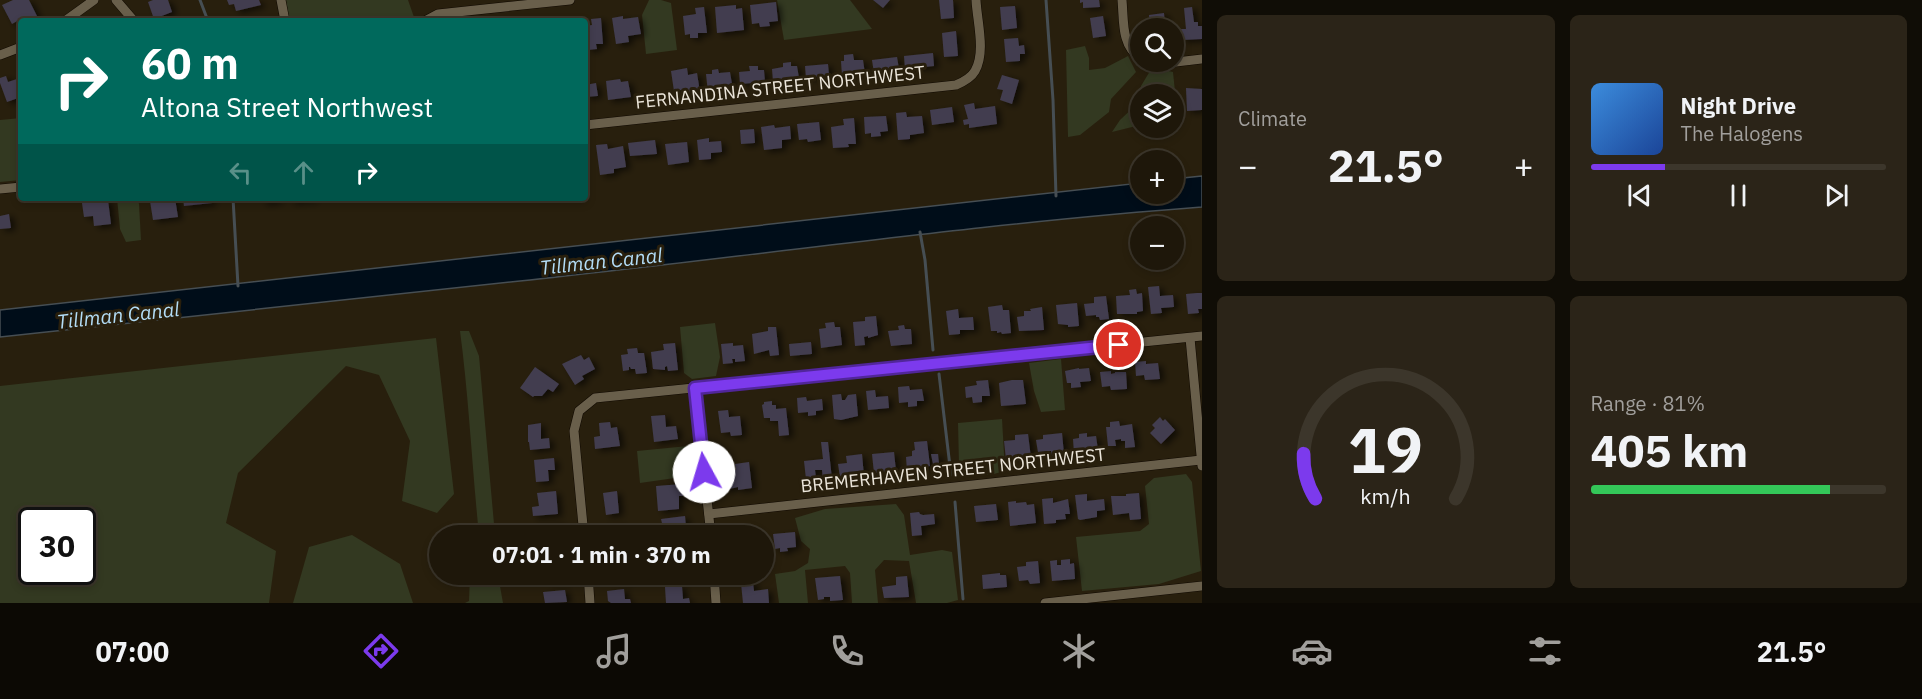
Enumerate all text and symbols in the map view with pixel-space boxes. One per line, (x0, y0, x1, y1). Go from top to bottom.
map controls (1130, 18, 1184, 270)
button: search (1130, 18, 1184, 72)
text: 60 m (141, 36, 239, 91)
icon: right (42, 42, 120, 120)
street label: FERNANDINA STREET NORTHWEST (634, 60, 926, 114)
button: layers (1130, 84, 1184, 138)
text: Altona Street Northwest (141, 89, 433, 124)
text: Night Drive (1681, 91, 1796, 120)
text: Climate (1238, 105, 1307, 132)
text: The Halogens (1681, 120, 1803, 147)
text: 21.5° (1328, 136, 1444, 194)
text: − (1238, 144, 1258, 187)
text: + (1514, 144, 1533, 187)
button: + (1130, 150, 1184, 204)
icon: left (224, 156, 257, 189)
icon: ahead (287, 156, 320, 189)
icon: right (350, 156, 383, 189)
icon: previous (1623, 179, 1656, 212)
icon: pause (1722, 179, 1755, 212)
icon: next (1820, 179, 1853, 212)
button: − (1130, 216, 1184, 270)
water label: Tillman Canal (538, 241, 664, 281)
water label: Tillman Canal (55, 295, 181, 335)
pin (1093, 319, 1144, 370)
icon: arrive (1102, 328, 1135, 361)
text: Range · 81% (1591, 390, 1705, 417)
text: 19 (1348, 409, 1423, 490)
text: 405 km (1591, 421, 1748, 479)
position arrow (672, 440, 736, 504)
street label: BREMERHAVEN STREET NORTHWEST (799, 443, 1107, 497)
text: km/h (1361, 482, 1411, 510)
speed limit sign: 30 (18, 507, 96, 585)
text: 07:01 · 1 min · 370 m (492, 540, 711, 569)
icon: directions (360, 630, 402, 672)
icon: music (593, 630, 635, 672)
icon: phone (826, 630, 868, 672)
icon: climate (1058, 630, 1100, 672)
icon: car (1291, 630, 1333, 672)
icon: filters (1524, 630, 1566, 672)
text: 07:00 (95, 634, 169, 669)
text: 21.5° (1757, 634, 1826, 669)

